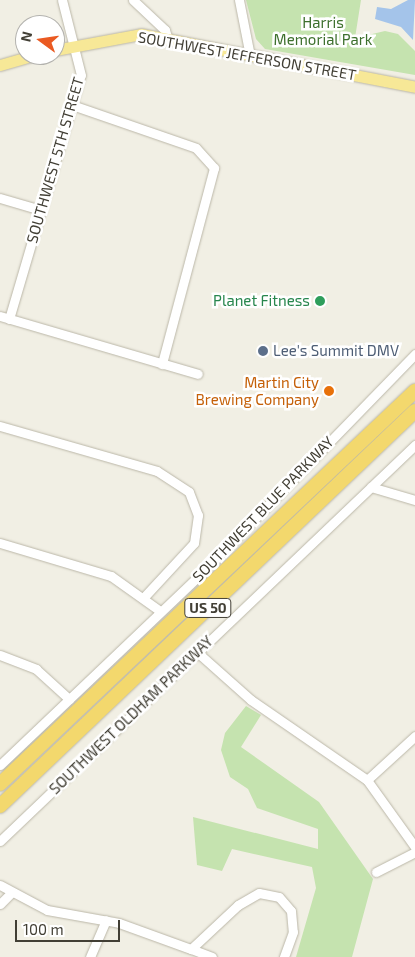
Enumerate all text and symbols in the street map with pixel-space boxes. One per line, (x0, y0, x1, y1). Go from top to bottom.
park label: Harris Memorial Park (273, 13, 373, 48)
north arrow (15, 15, 65, 65)
street label: SOUTHWEST JEFFERSON STREET (136, 28, 358, 84)
text: N (16, 30, 35, 43)
street label: SOUTHWEST 5TH STREET (23, 75, 87, 245)
place label: Planet Fitness (213, 292, 310, 310)
marker: Planet Fitness (314, 295, 326, 307)
place label: Lee's Summit DMV (273, 342, 399, 360)
marker: Lee's Summit DMV (257, 345, 269, 357)
place label: Martin City Brewing Company (196, 373, 319, 408)
marker: Martin City Brewing Company (323, 385, 335, 397)
street label: SOUTHWEST BLUE PARKWAY (189, 432, 337, 586)
road number: US 50 (184, 596, 232, 620)
street label: SOUTHWEST OLDHAM PARKWAY (45, 632, 217, 798)
scale bar (18, 910, 122, 942)
text: 100 m (23, 920, 64, 938)

